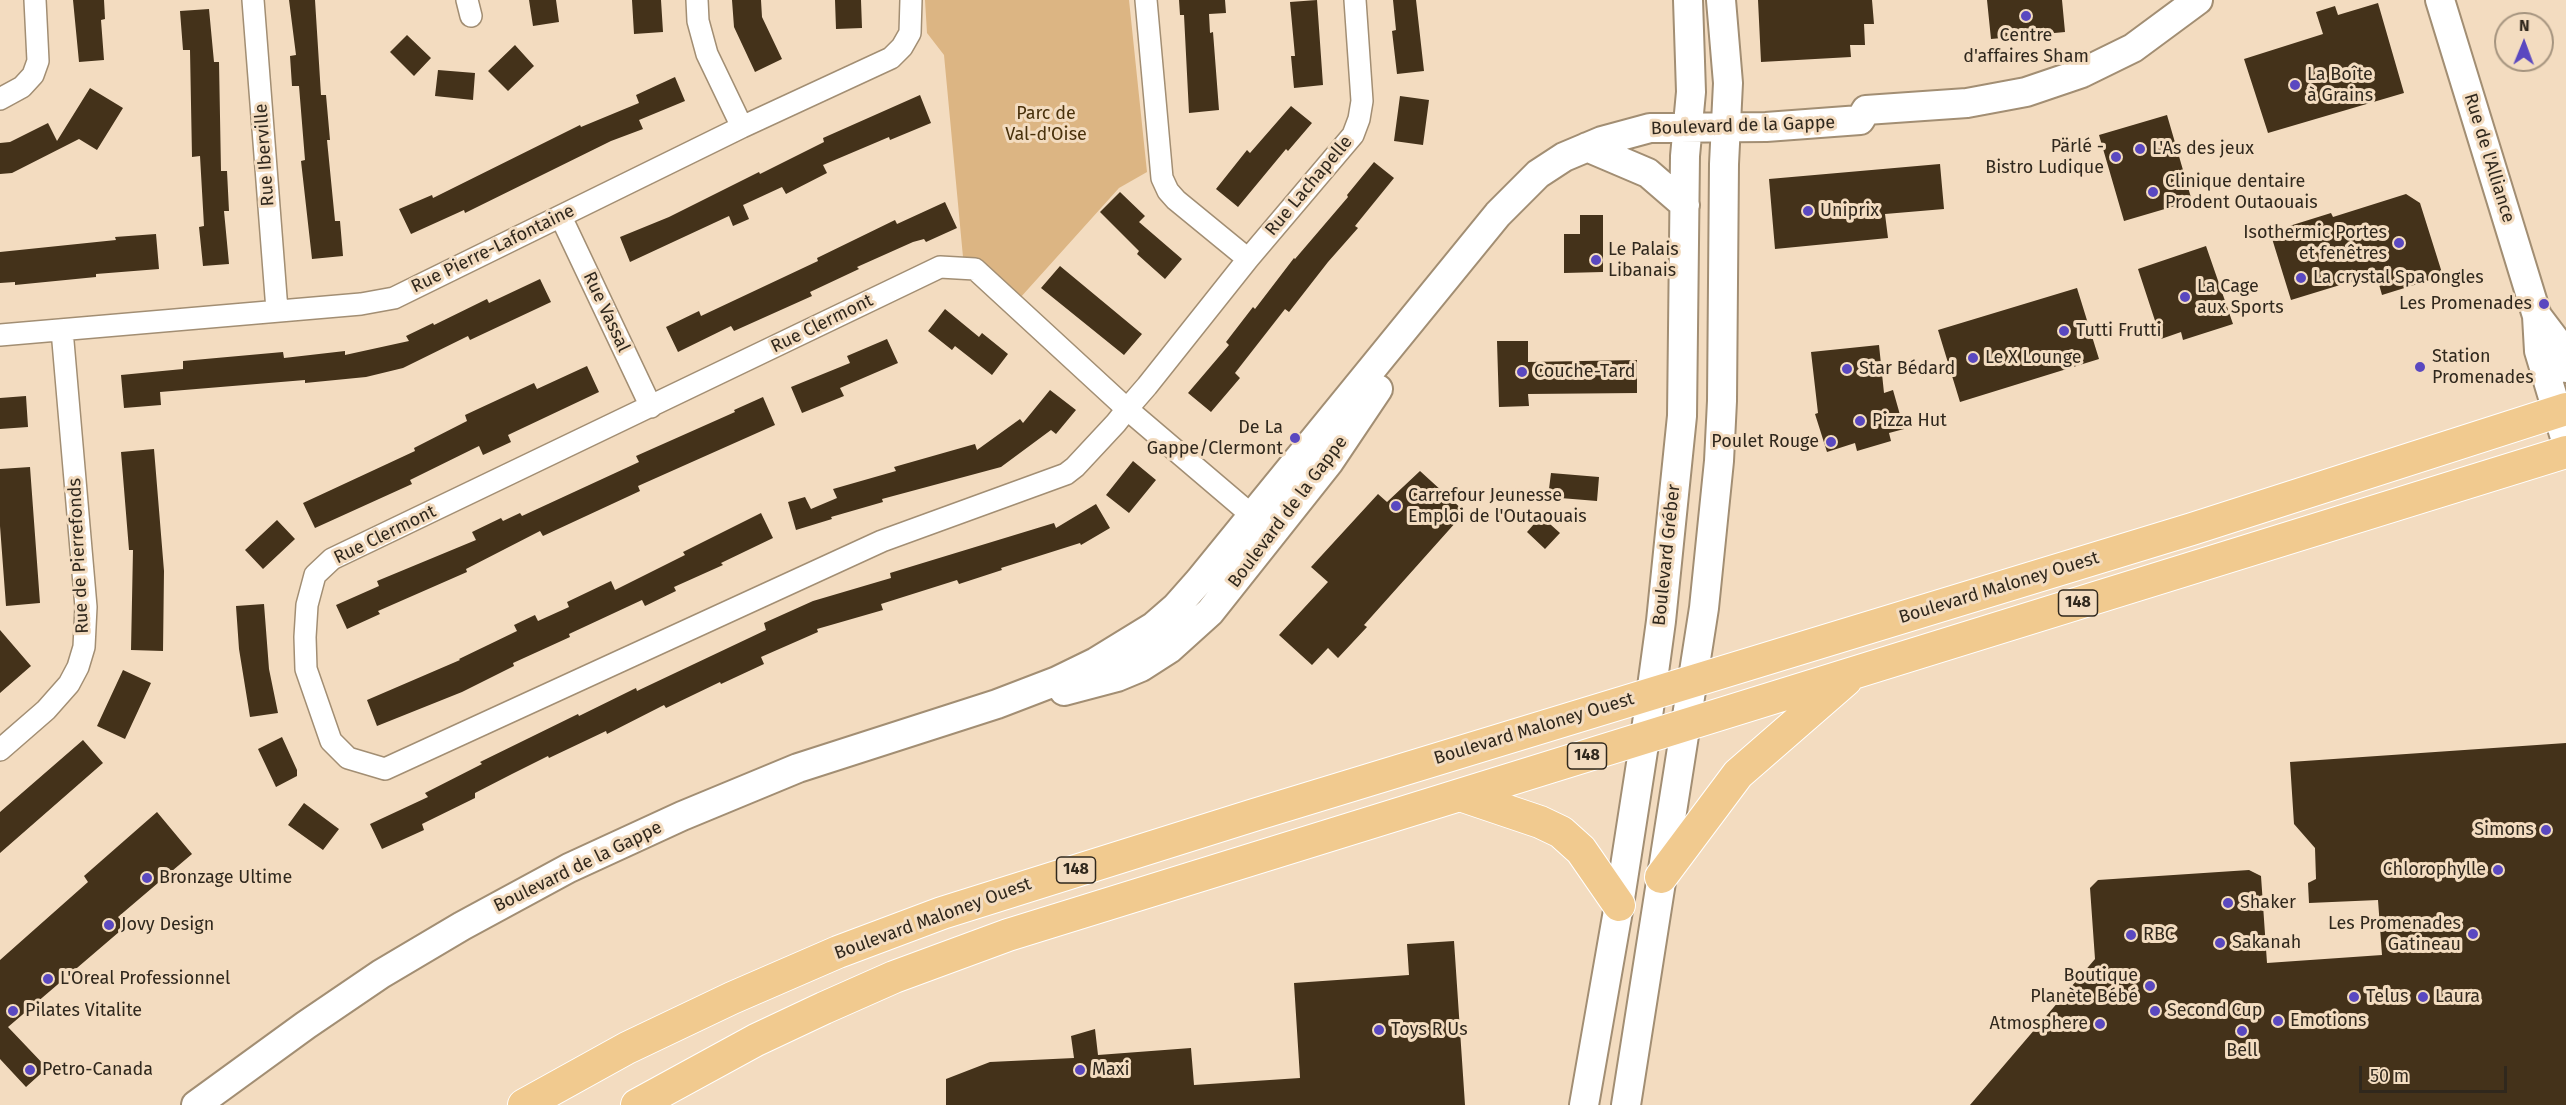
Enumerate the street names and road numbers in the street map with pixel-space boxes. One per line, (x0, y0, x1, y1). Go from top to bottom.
street label: Rue de l'Alliance (2459, 91, 2519, 225)
street label: Rue Iberville (251, 103, 279, 207)
street label: Boulevard de la Gappe (1650, 112, 1836, 140)
street label: Rue Lachapelle (1261, 131, 1357, 241)
street label: Rue Pierre-Lafontaine (408, 200, 578, 298)
street label: Rue Vassal (578, 268, 634, 356)
street label: Rue Clermont (767, 290, 877, 358)
street label: Boulevard de la Gappe (1224, 432, 1352, 592)
street label: Rue de Pierrefonds (64, 478, 94, 634)
street label: Boulevard Gréber (1649, 483, 1685, 627)
street label: Rue Clermont (330, 501, 440, 569)
street label: Boulevard Maloney Ouest (1896, 547, 2102, 629)
road number: 148 (2058, 590, 2098, 616)
street label: Boulevard Maloney Ouest (1431, 688, 1637, 770)
road number: 148 (1568, 743, 1606, 769)
street label: Boulevard de la Gappe (490, 817, 666, 917)
road number: 148 (1056, 857, 1096, 883)
street label: Boulevard Maloney Ouest (832, 873, 1034, 965)

